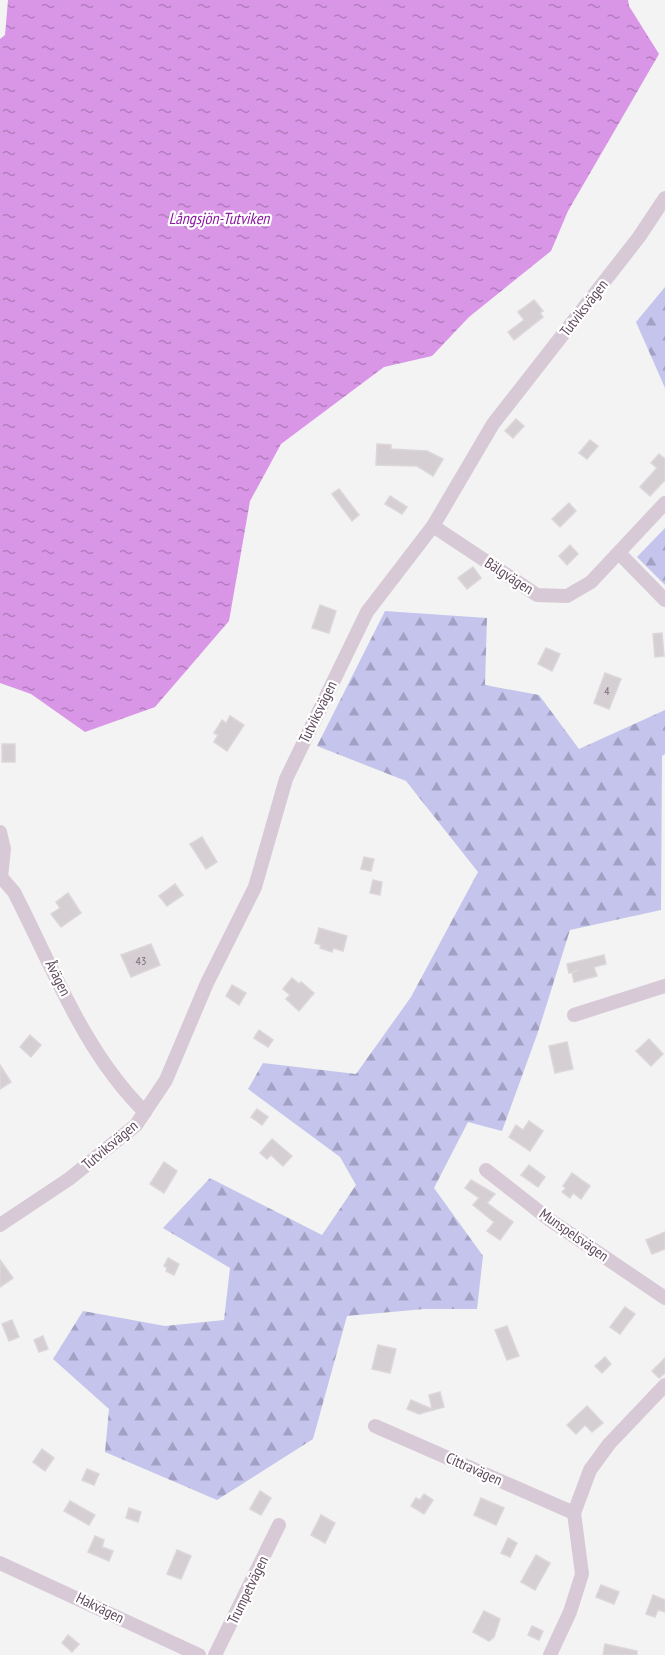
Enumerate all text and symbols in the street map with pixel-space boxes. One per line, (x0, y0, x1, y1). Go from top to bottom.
water label: Långsjön-Tutviken (169, 208, 270, 228)
street label: Tutviksvägen (555, 275, 612, 340)
street label: Bälgvägen (481, 553, 537, 598)
street label: Tutviksvägen (294, 677, 341, 746)
house number: 4 (604, 683, 610, 698)
house number: 43 (136, 953, 146, 968)
street label: Åvägen (41, 957, 75, 999)
street label: Tutviksvägen (78, 1116, 141, 1173)
street label: Munspelsvägen (536, 1204, 613, 1265)
street label: Cittravägen (443, 1448, 505, 1489)
street label: Trumpetvägen (223, 1553, 272, 1627)
street label: Hakvägen (73, 1588, 127, 1627)

